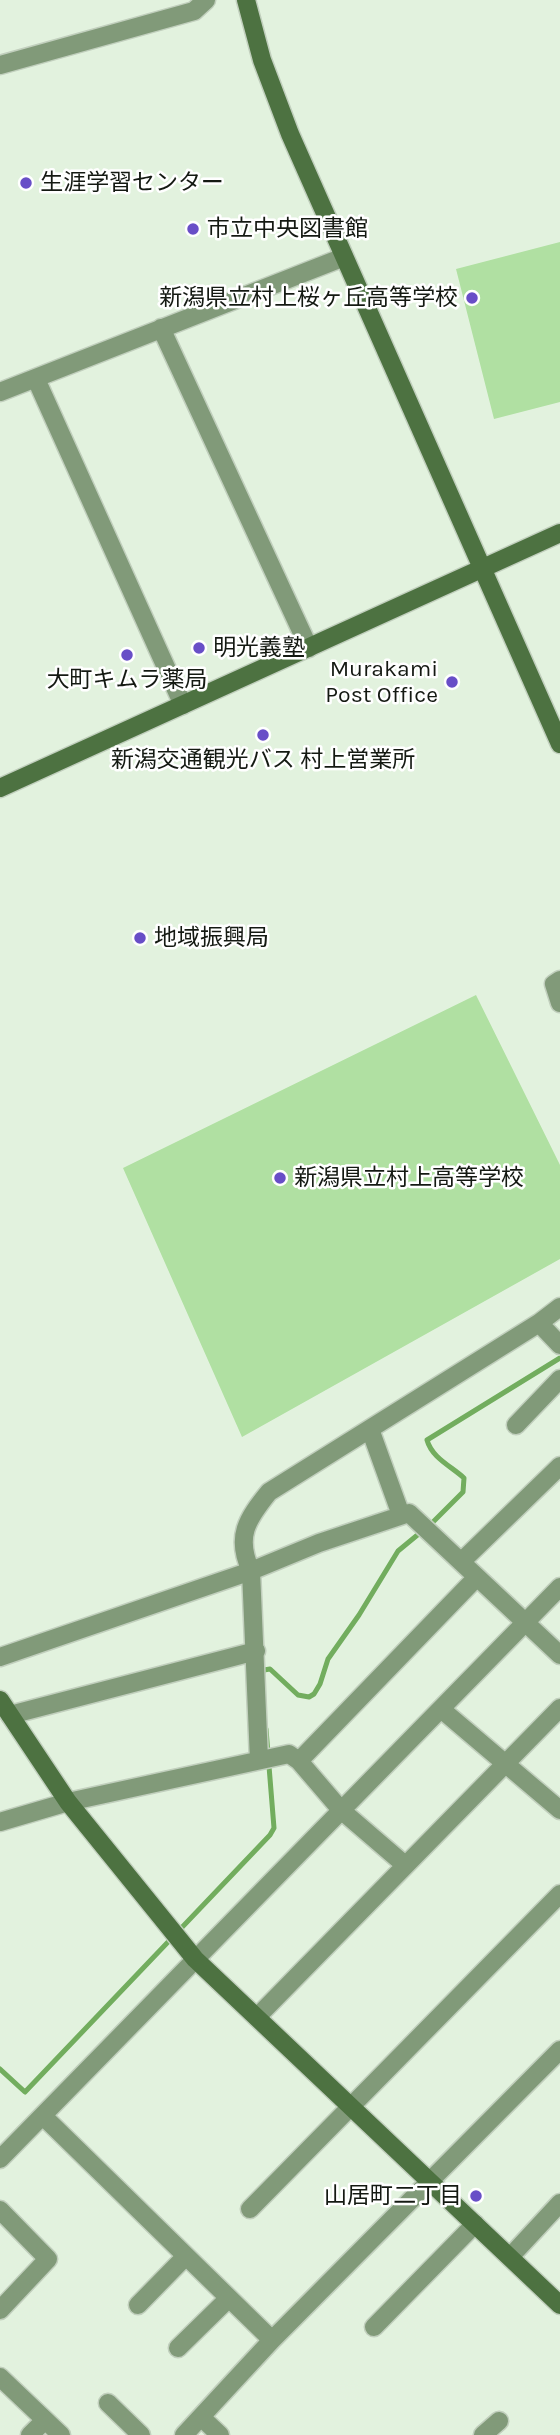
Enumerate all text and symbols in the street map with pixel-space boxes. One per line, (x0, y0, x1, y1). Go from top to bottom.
place label: 生涯学習センター (40, 169, 224, 197)
marker: 生涯学習センター (18, 175, 34, 191)
place label: 市立中央図書館 (207, 215, 368, 243)
marker: 市立中央図書館 (185, 221, 201, 237)
place label: 新潟県立村上桜ヶ丘高等学校 (159, 284, 458, 312)
marker: 新潟県立村上桜ヶ丘高等学校 (464, 290, 480, 306)
place label: 明光義塾 (213, 634, 305, 662)
marker: 明光義塾 (191, 640, 207, 656)
marker: 大町キムラ薬局 (119, 647, 135, 663)
place label: Murakami Post Office (325, 655, 438, 709)
place label: 大町キムラ薬局 (47, 666, 207, 694)
marker: Murakami Post Office (444, 674, 460, 690)
marker: 新潟交通観光バス 村上営業所 (255, 727, 271, 743)
place label: 新潟交通観光バス 村上営業所 (111, 746, 415, 774)
place label: 地域振興局 (154, 924, 269, 952)
marker: 地域振興局 (132, 930, 148, 946)
place label: 新潟県立村上高等学校 (294, 1164, 524, 1192)
marker: 新潟県立村上高等学校 (272, 1170, 288, 1186)
place label: 山居町二丁目 (324, 2182, 462, 2210)
marker: 山居町二丁目 (468, 2188, 484, 2204)

